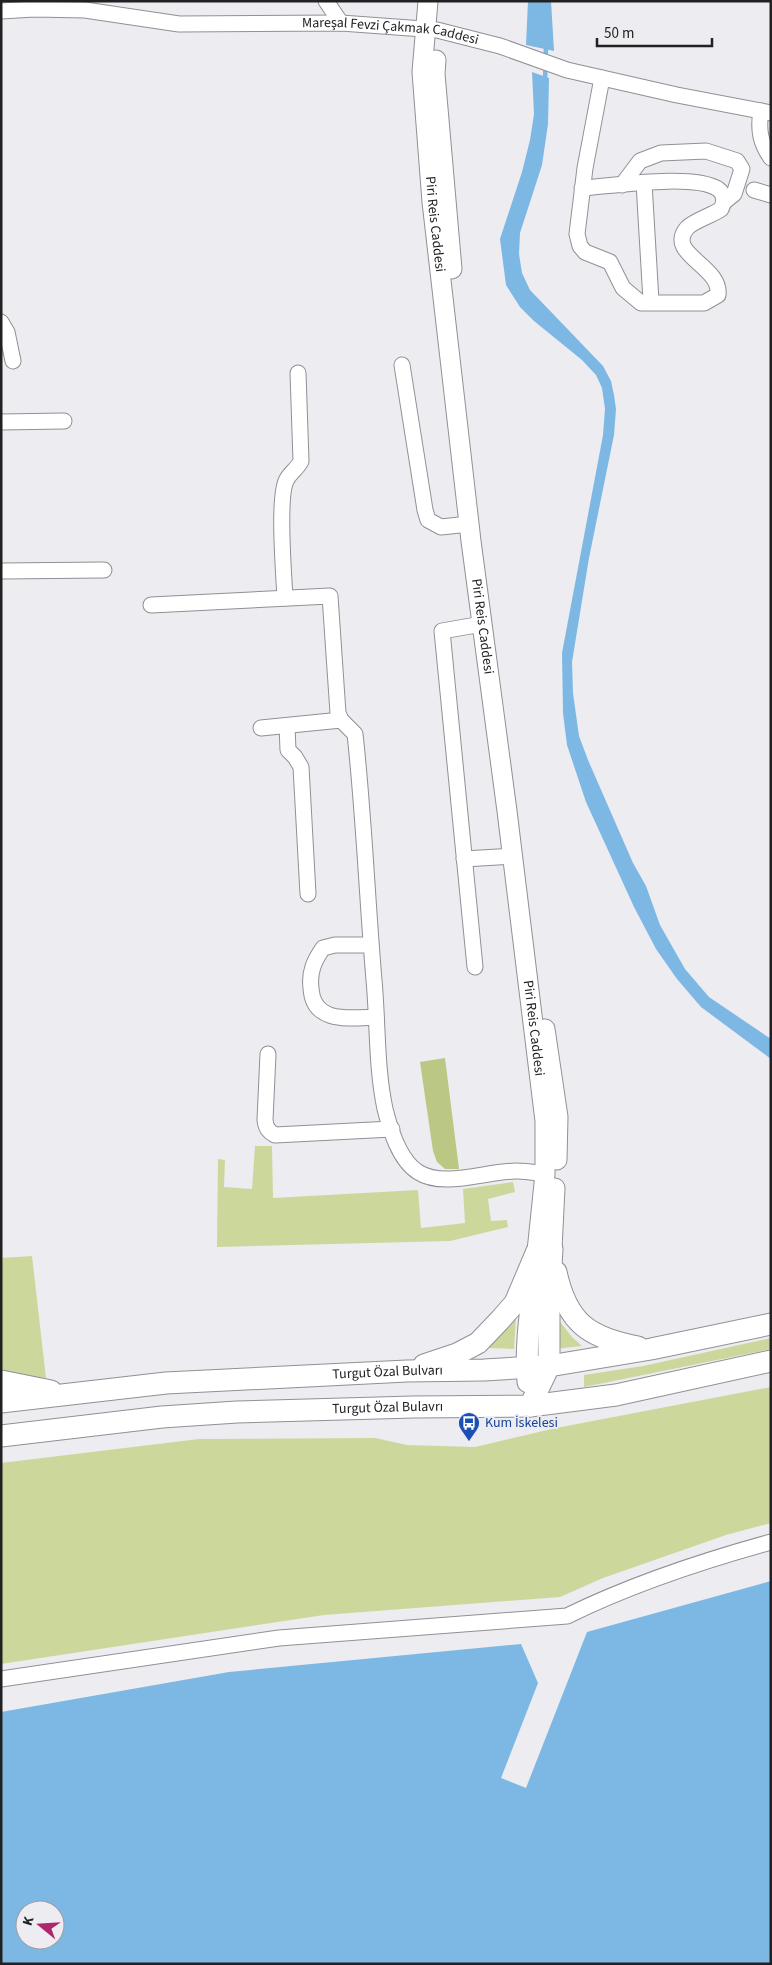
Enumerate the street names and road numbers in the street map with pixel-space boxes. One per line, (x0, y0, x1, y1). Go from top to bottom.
street label: Mareşal Fevzi Çakmak Caddesi (302, 13, 481, 50)
street label: Piri Reis Caddesi (420, 176, 450, 273)
street label: Piri Reis Caddesi (466, 577, 499, 675)
street label: Piri Reis Caddesi (518, 979, 549, 1077)
street label: Turgut Özal Bulvarı (332, 1361, 443, 1385)
street label: Turgut Özal Bulavrı (332, 1397, 443, 1419)

